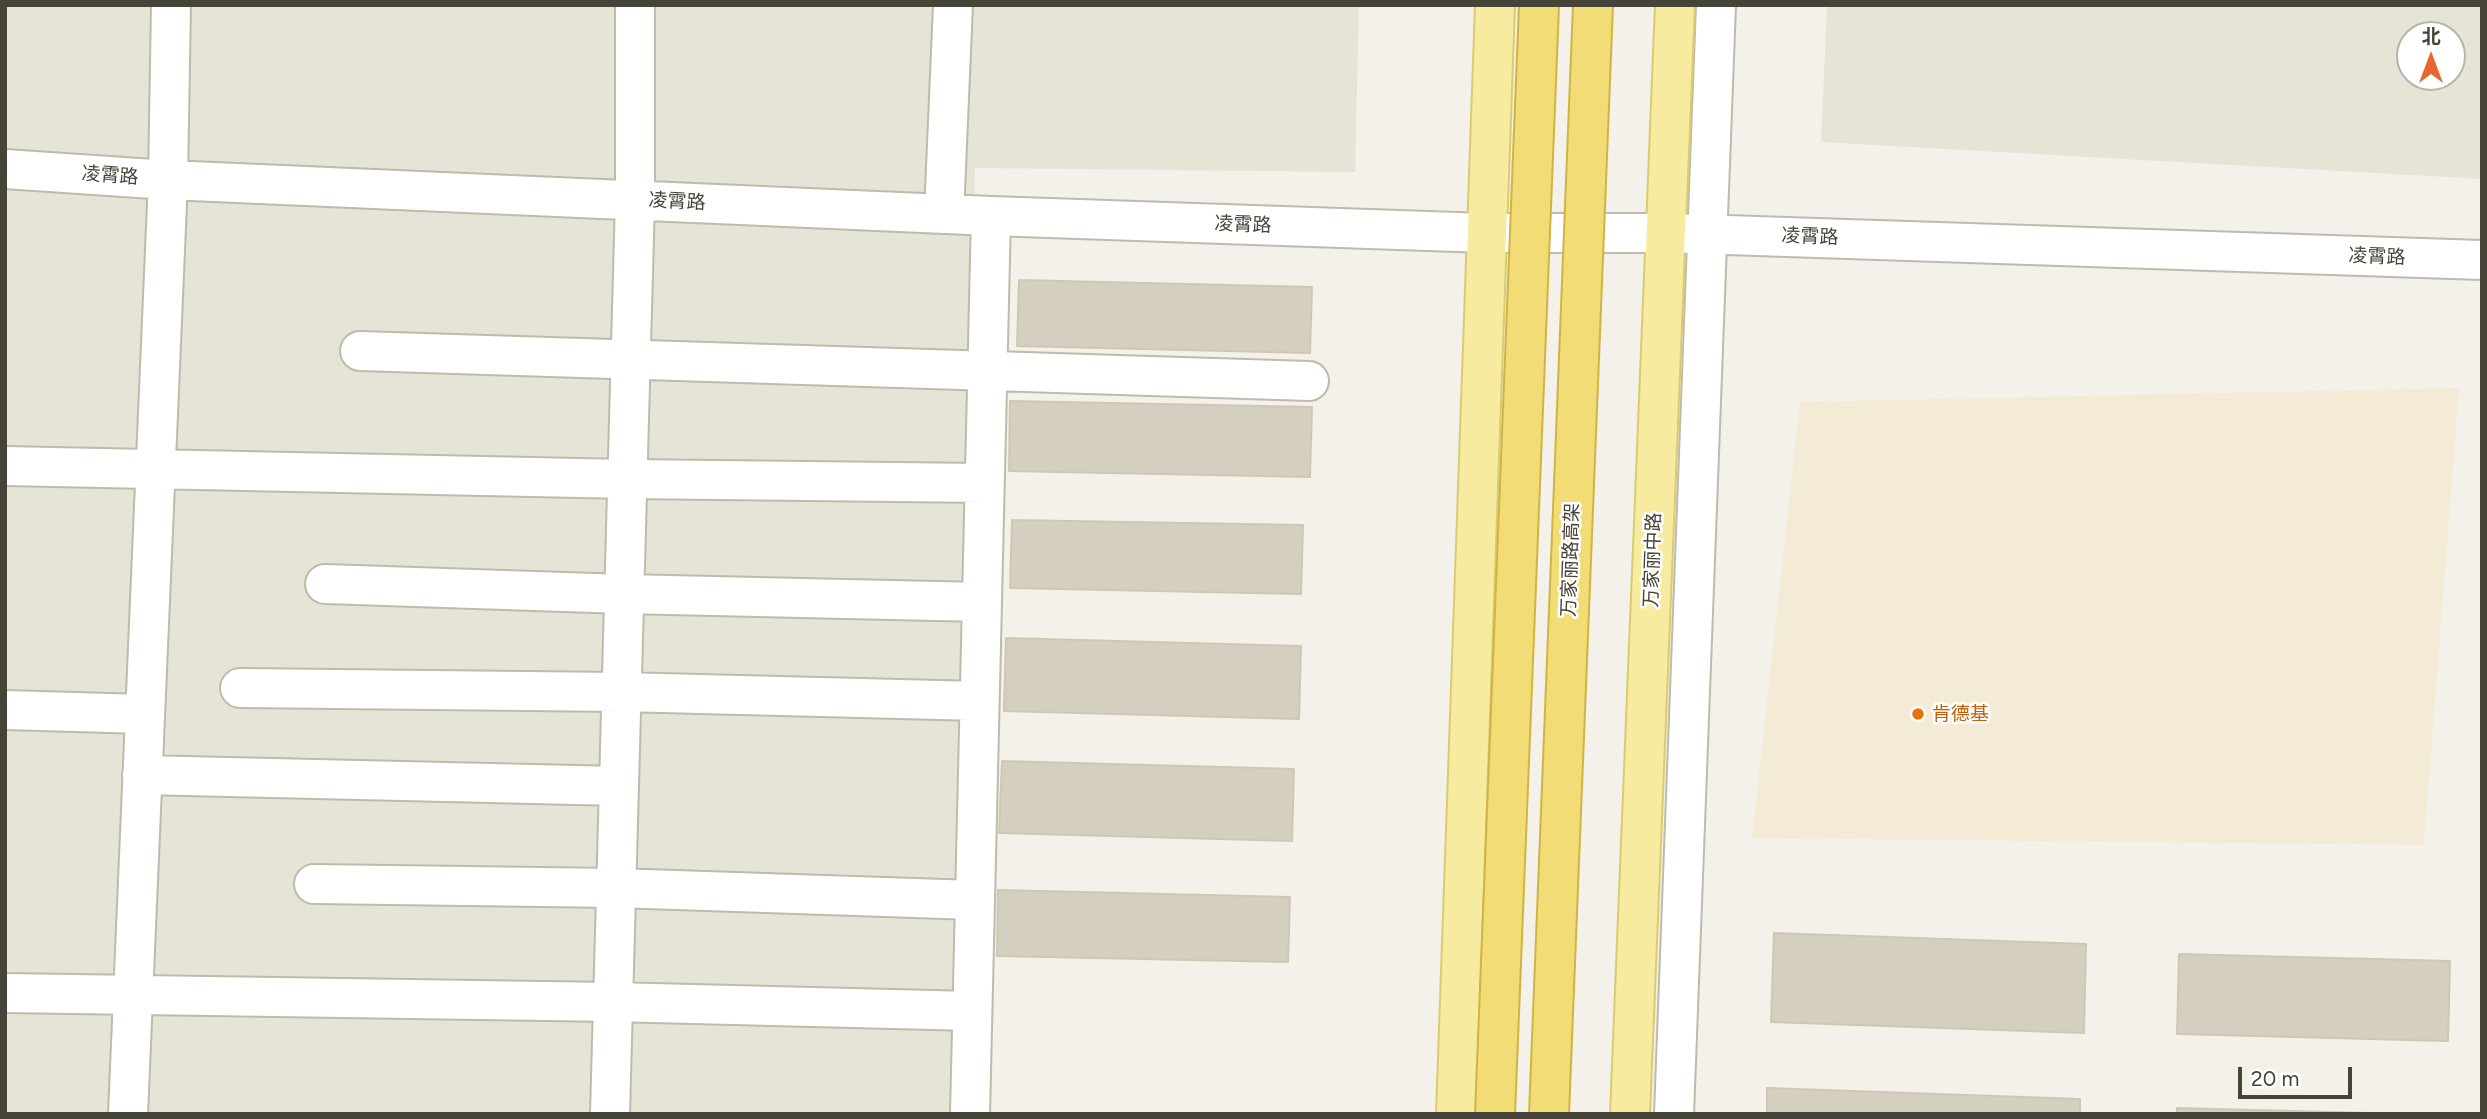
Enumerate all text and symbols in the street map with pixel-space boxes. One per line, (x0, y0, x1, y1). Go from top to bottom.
north arrow (2396, 21, 2466, 91)
text: 北 (2421, 25, 2441, 48)
street label: 凌霄路 (81, 163, 139, 189)
street label: 凌霄路 (648, 189, 706, 215)
street label: 凌霄路 (1214, 213, 1272, 237)
street label: 凌霄路 (1781, 225, 1839, 249)
street label: 凌霄路 (2348, 245, 2406, 269)
street label: 万家丽路高架 (1558, 503, 1584, 617)
street label: 万家丽中路 (1640, 512, 1666, 608)
place label: 肯德基 (1932, 703, 1989, 725)
marker: 肯德基 (1910, 706, 1926, 722)
scale bar (2242, 1052, 2356, 1096)
text: 20 m (2251, 1066, 2299, 1091)

